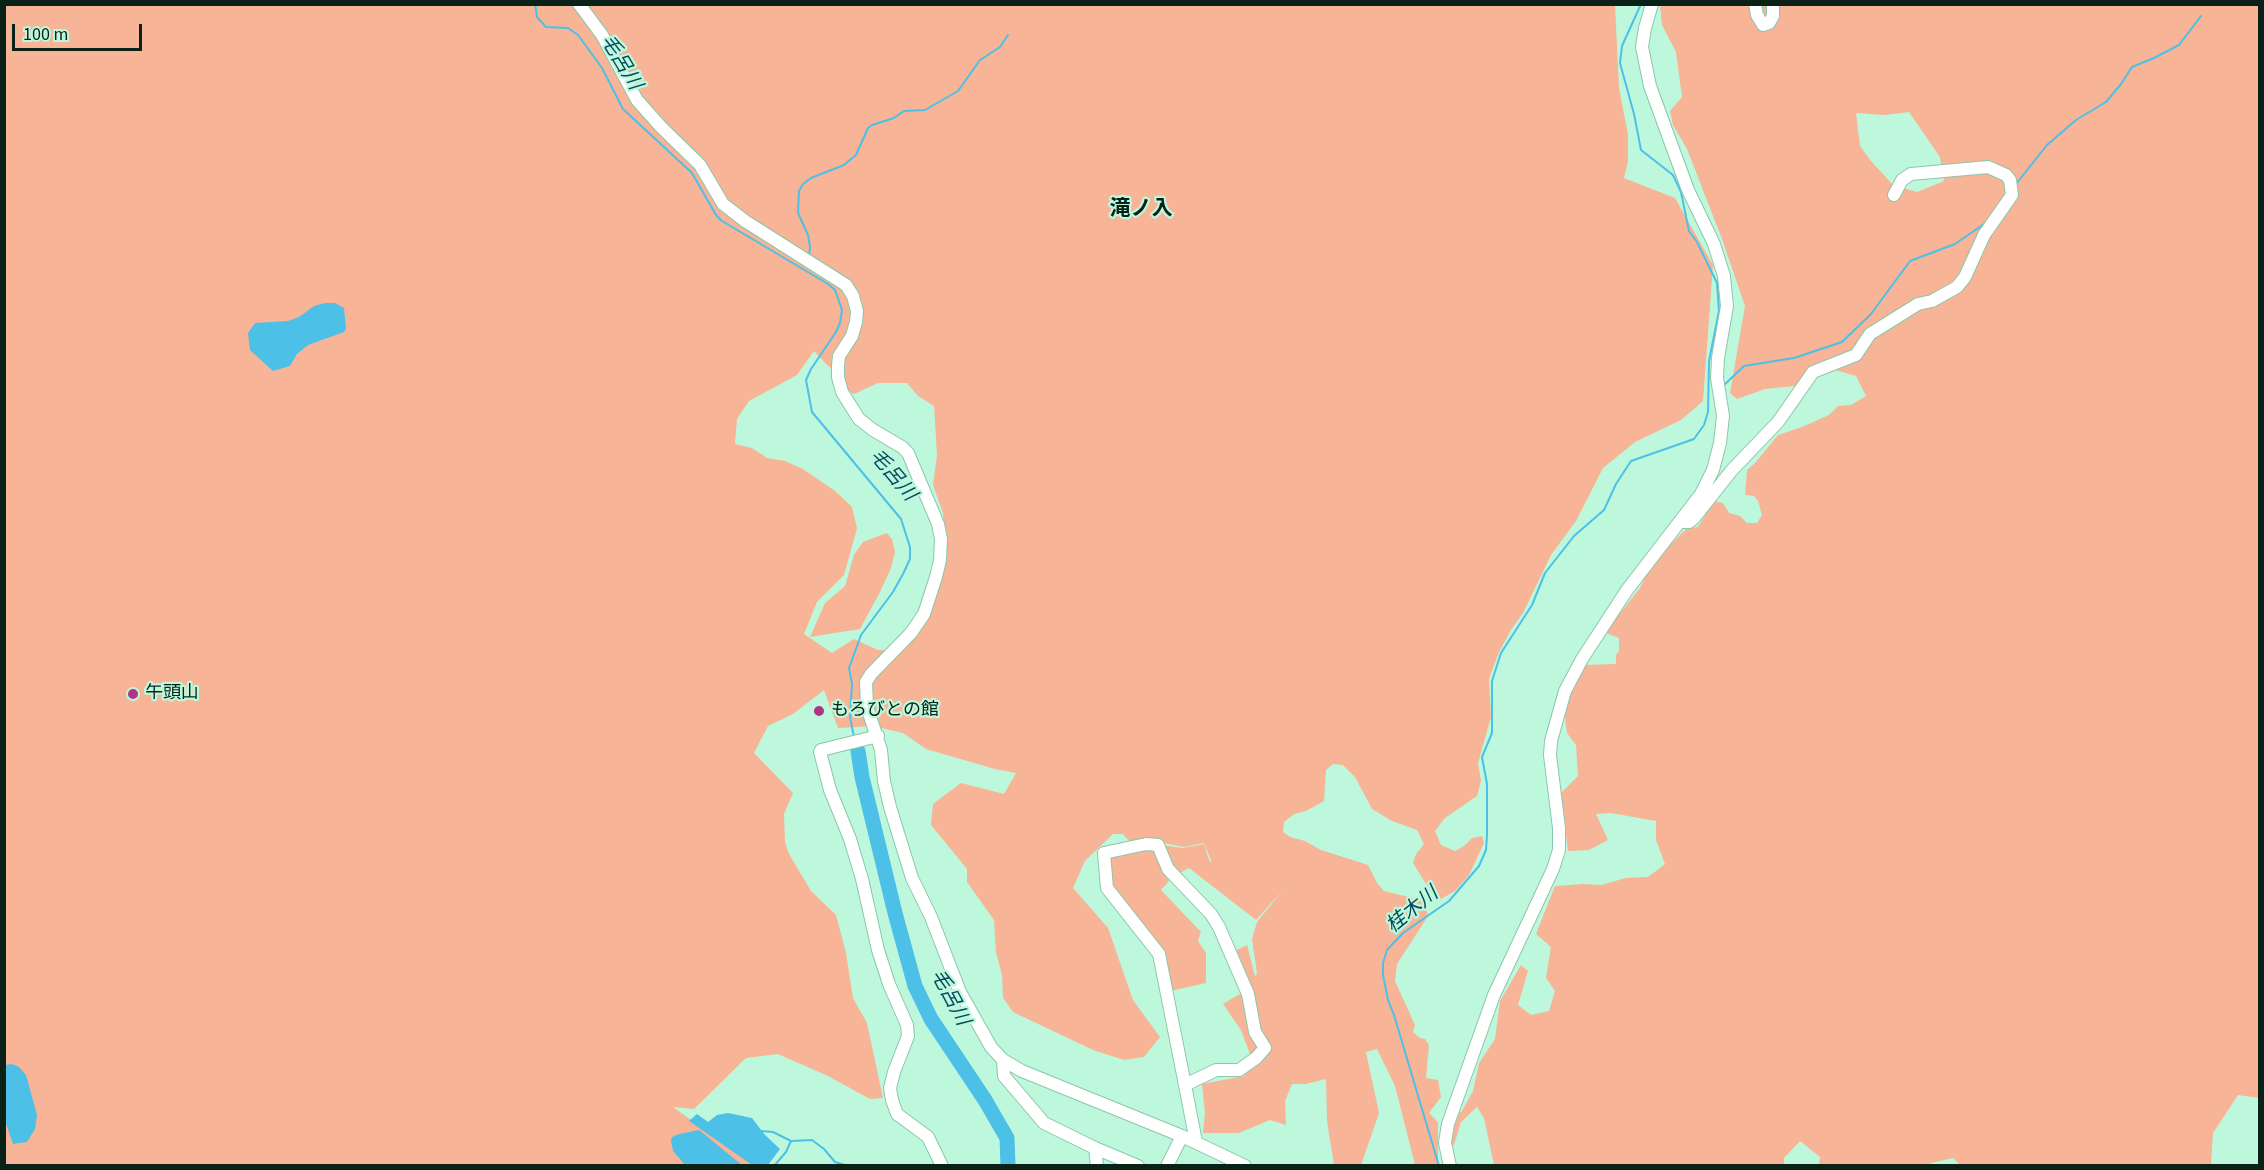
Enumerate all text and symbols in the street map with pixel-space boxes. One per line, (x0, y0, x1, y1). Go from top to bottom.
scale bar (15, 12, 146, 50)
text: 100 m (23, 22, 68, 47)
water label: 毛呂川 (594, 31, 646, 95)
district label: 滝ノ入 (1110, 197, 1172, 223)
water label: 毛呂川 (864, 445, 920, 507)
place label: 午頭山 (145, 683, 199, 705)
marker: 午頭山 (126, 687, 140, 701)
place label: もろびとの館 (831, 700, 939, 722)
marker: もろびとの館 (812, 704, 826, 718)
water label: 桂木川 (1382, 883, 1444, 939)
water label: 毛呂川 (924, 966, 974, 1030)

